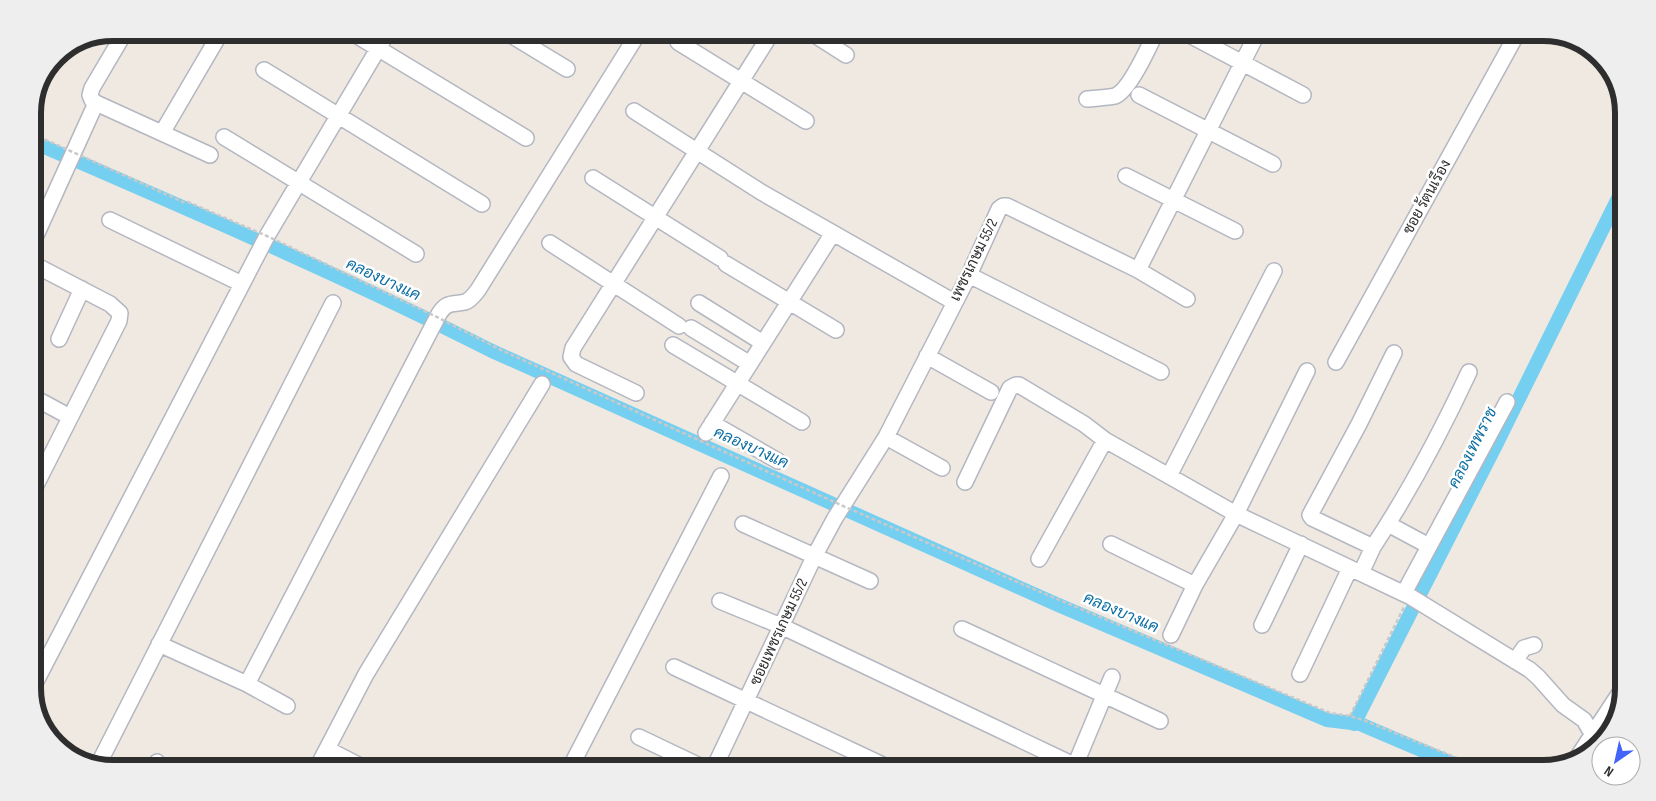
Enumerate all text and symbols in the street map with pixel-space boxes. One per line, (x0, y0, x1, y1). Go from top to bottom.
street label: ซอย ร้ตนเรึอง (1398, 156, 1455, 238)
street label: เพชรเกษม 55/2 (946, 216, 1002, 304)
water label: คลองบางแค (343, 255, 423, 305)
water label: คลองเทพราช (1445, 404, 1502, 491)
water label: คลองบางแค (711, 423, 791, 473)
street label: ซอยเพชรเกษม 55/2 (746, 575, 812, 689)
water label: คลองบางแค (1081, 589, 1161, 637)
north arrow (1591, 736, 1641, 786)
text: N (1601, 762, 1617, 781)

